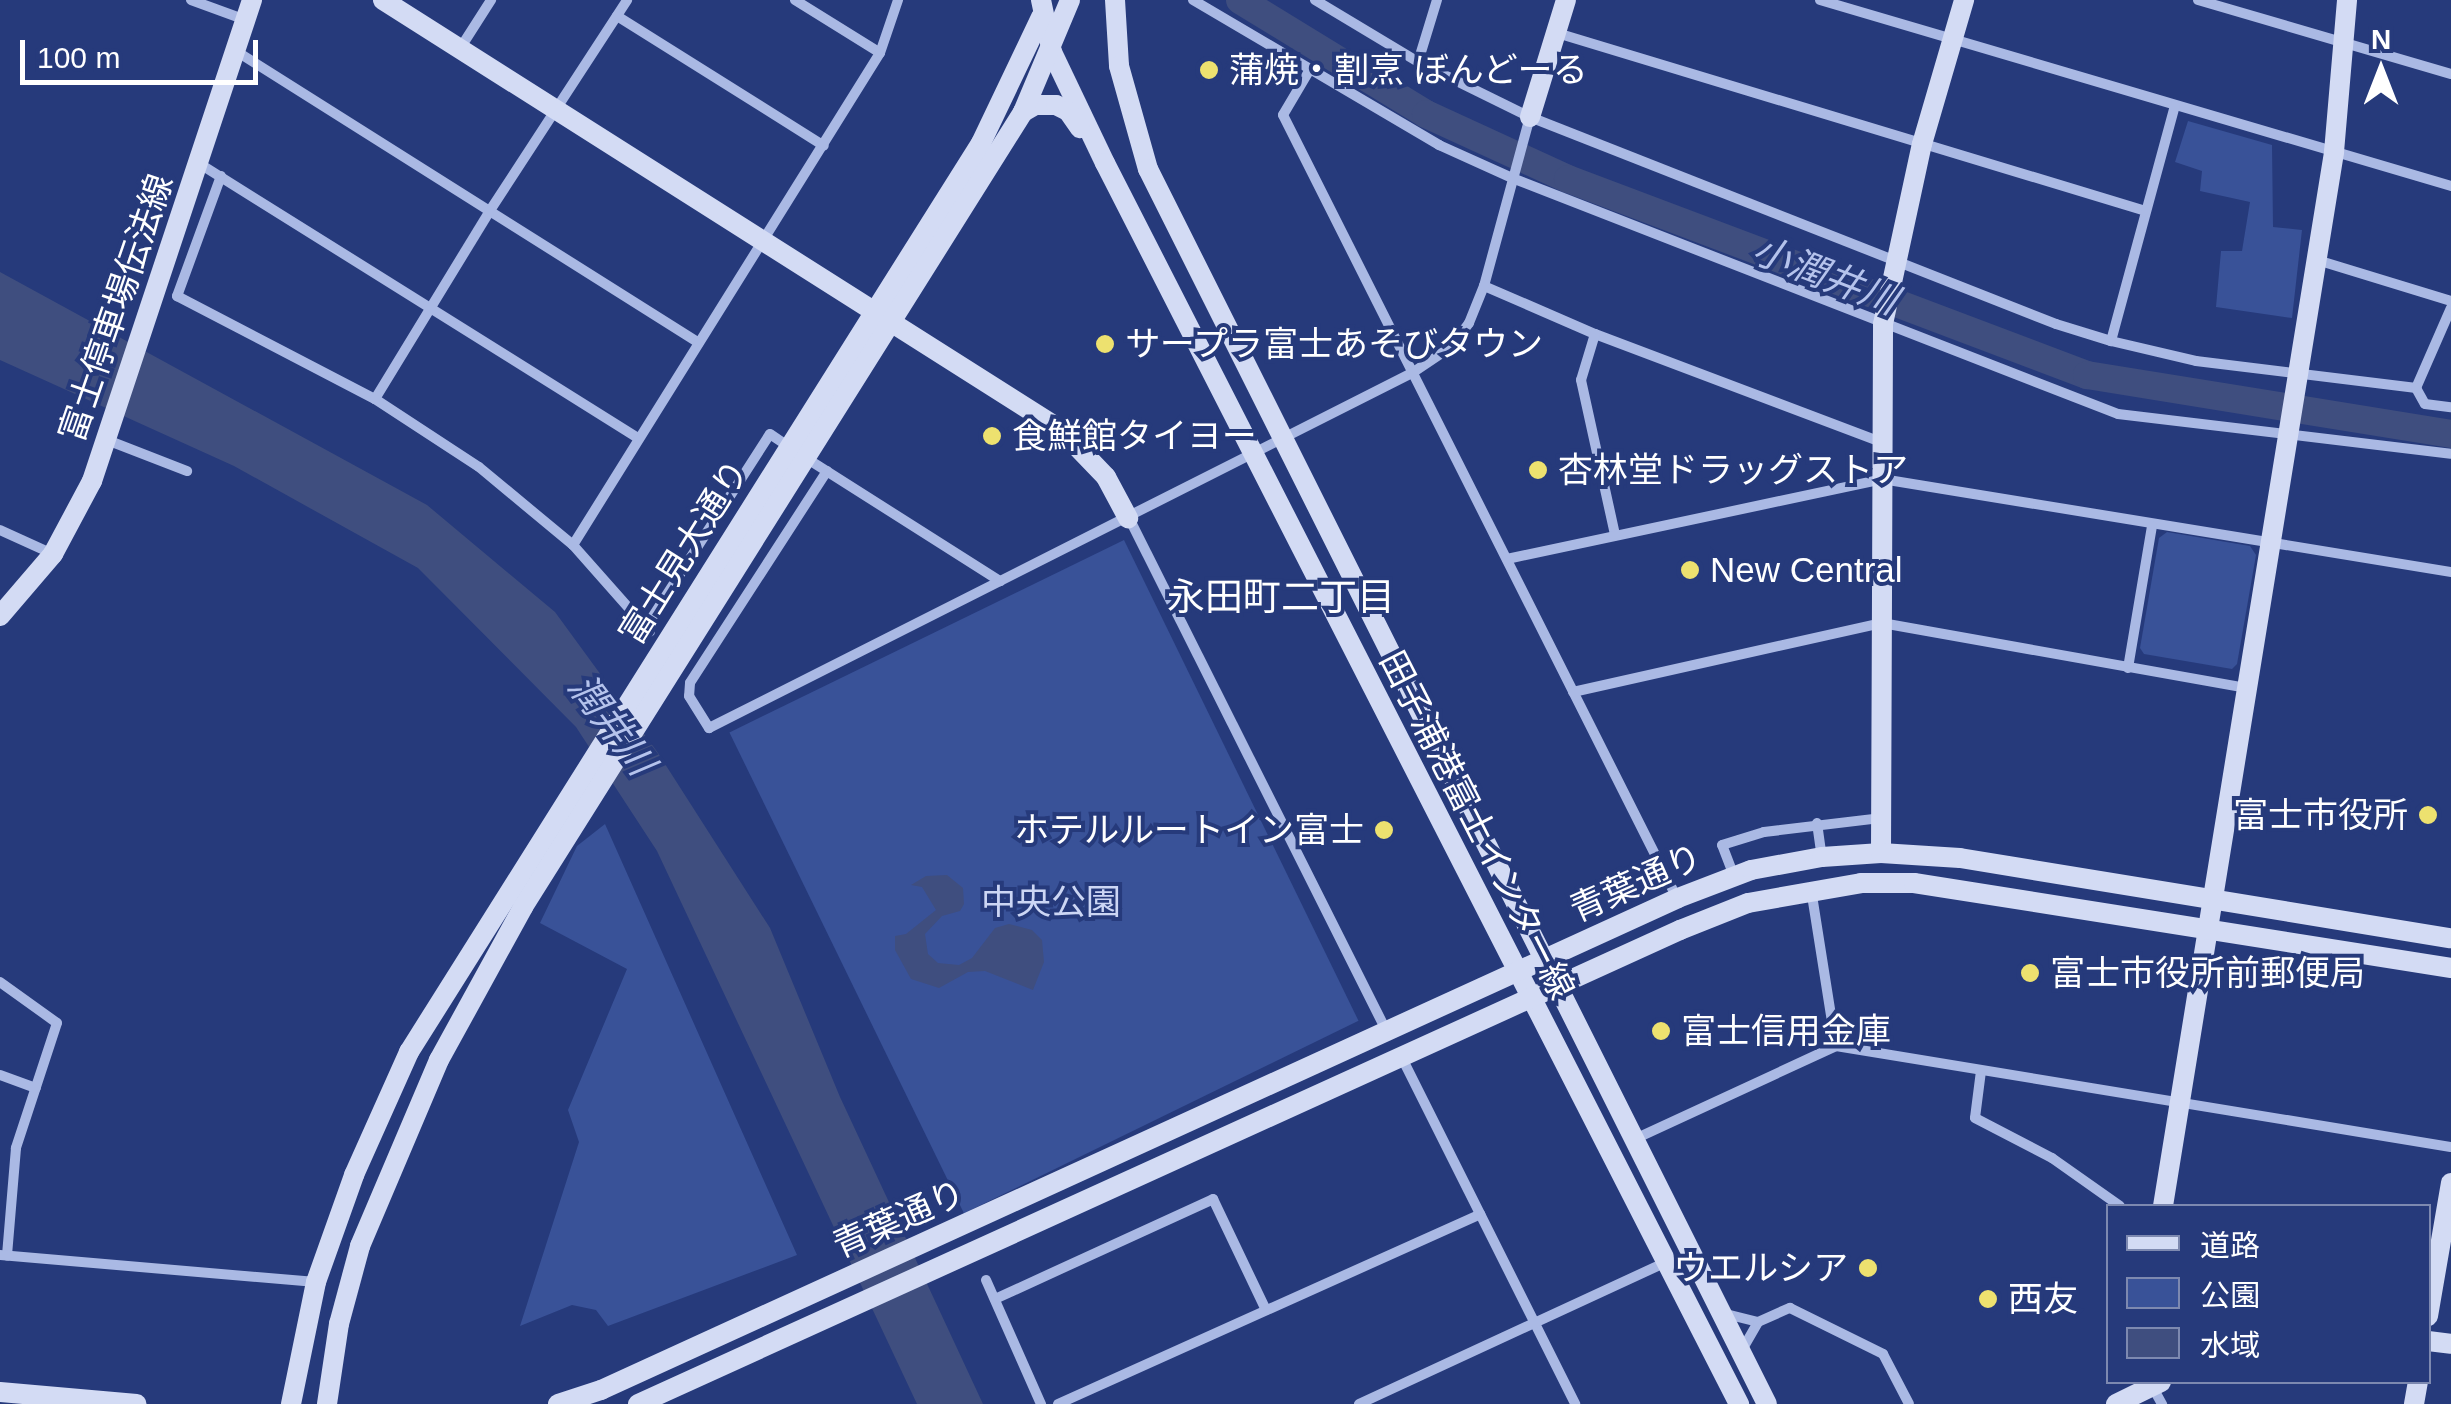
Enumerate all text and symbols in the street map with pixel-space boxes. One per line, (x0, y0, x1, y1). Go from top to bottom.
scale bar (25, 20, 262, 82)
north arrow (2331, 20, 2431, 120)
text: N (2371, 24, 2391, 55)
text: 100 m (37, 41, 120, 74)
place label: 蒲焼・割烹 ぼんどーる (1229, 49, 1589, 91)
marker: 蒲焼・割烹 ぼんどーる (1198, 59, 1220, 81)
street label: 富士停車場伝法線 (51, 169, 181, 447)
water label: 小潤井川 (1746, 227, 1904, 325)
place label: サープラ富士あそびタウン (1125, 323, 1545, 365)
marker: サープラ富士あそびタウン (1094, 333, 1116, 355)
place label: 食鮮館タイヨー (1012, 415, 1257, 457)
marker: 食鮮館タイヨー (981, 425, 1003, 447)
place label: 杏林堂ドラッグストア (1558, 449, 1908, 491)
street label: 富士見大通り (611, 452, 757, 652)
marker: 杏林堂ドラッグストア (1527, 459, 1549, 481)
place label: New Central (1710, 549, 1903, 591)
marker: New Central (1679, 559, 1701, 581)
district label: 永田町二丁目 (1167, 575, 1395, 621)
street label: 田子浦港富士インター線 (1371, 644, 1583, 1006)
water label: 潤井川 (558, 666, 664, 784)
place label: 富士市役所 (2233, 794, 2408, 836)
marker: 富士市役所 (2417, 804, 2439, 826)
place label: ホテルルートイン富士 (1014, 809, 1364, 851)
marker: ホテルルートイン富士 (1373, 819, 1395, 841)
street label: 青葉通り (1564, 835, 1708, 931)
park label: 中央公園 (981, 881, 1121, 923)
place label: 富士市役所前郵便局 (2050, 952, 2365, 994)
marker: 富士市役所前郵便局 (2019, 962, 2041, 984)
place label: 富士信用金庫 (1681, 1010, 1891, 1052)
marker: 富士信用金庫 (1650, 1020, 1672, 1042)
street label: 青葉通り (827, 1171, 971, 1267)
legend (2106, 1204, 2431, 1384)
text: 道路 (2200, 1229, 2260, 1262)
place label: ウエルシア (1673, 1247, 1848, 1289)
marker: ウエルシア (1857, 1257, 1879, 1279)
place label: 西友 (2008, 1278, 2078, 1320)
text: 公園 (2200, 1279, 2260, 1312)
marker: 西友 (1977, 1288, 1999, 1310)
text: 水域 (2200, 1329, 2260, 1362)

